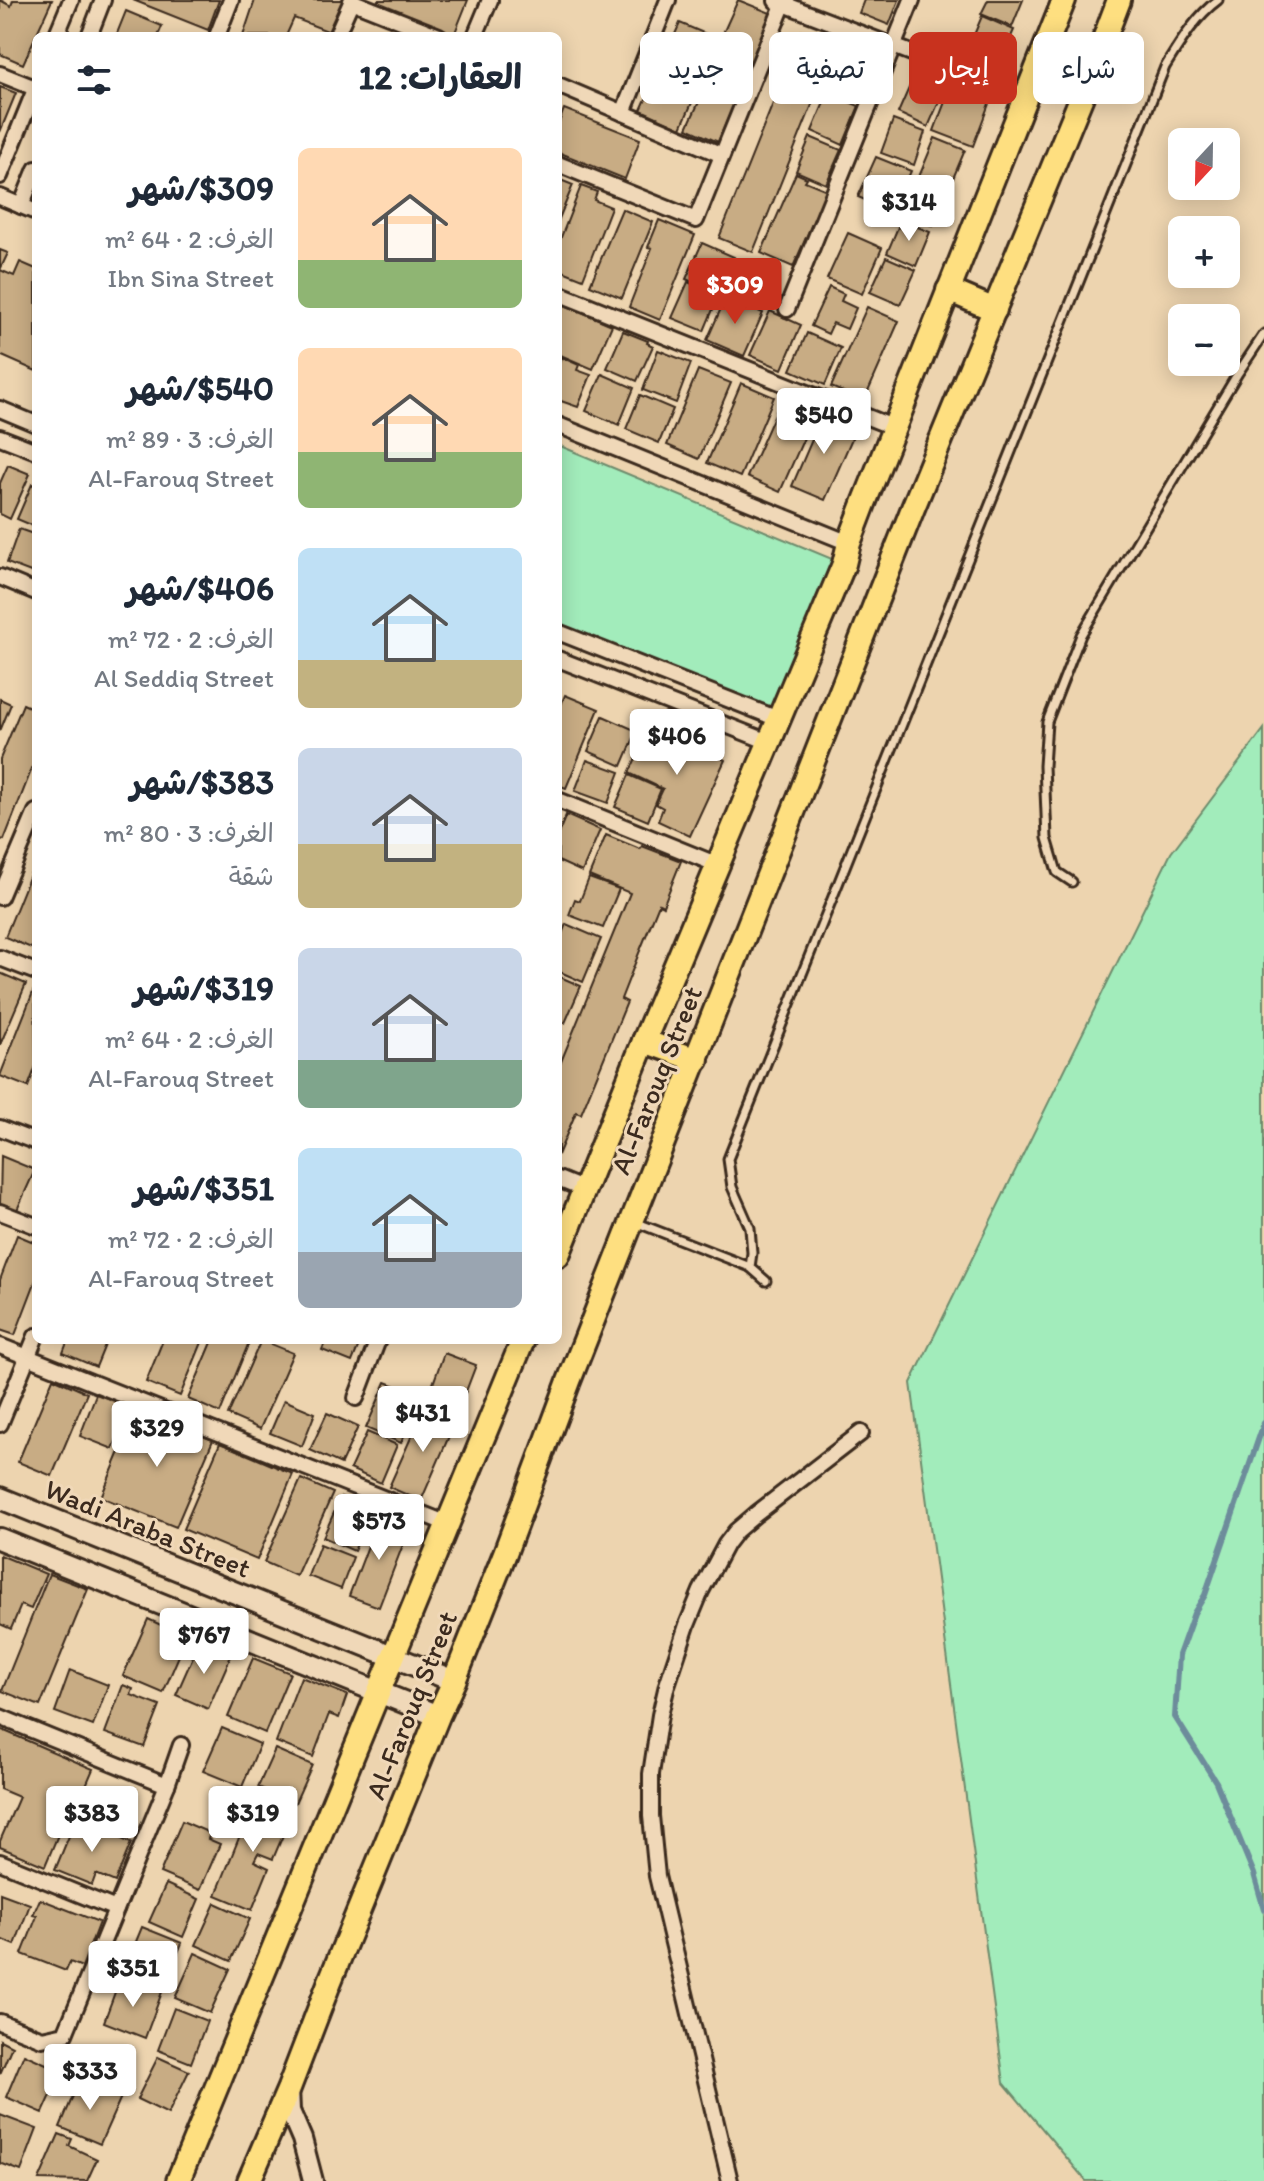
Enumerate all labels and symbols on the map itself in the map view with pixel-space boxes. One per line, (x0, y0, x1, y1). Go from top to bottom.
north arrow (1168, 128, 1240, 200)
pin: $314 (862, 175, 956, 243)
pin: $309 (688, 258, 782, 326)
pin: $540 (777, 388, 871, 456)
pin: $406 (630, 709, 724, 777)
street label: Al-Farouq Street (603, 981, 709, 1179)
pin: $431 (376, 1386, 470, 1454)
pin: $329 (110, 1401, 204, 1469)
street label: Wadi Araba Street (40, 1471, 256, 1585)
pin: $573 (332, 1494, 426, 1562)
street label: Al-Farouq Street (358, 1606, 464, 1804)
pin: $767 (157, 1608, 251, 1676)
pin: $383 (45, 1786, 139, 1854)
pin: $319 (206, 1786, 300, 1854)
pin: $351 (86, 1941, 180, 2009)
pin: $333 (43, 2044, 137, 2112)

